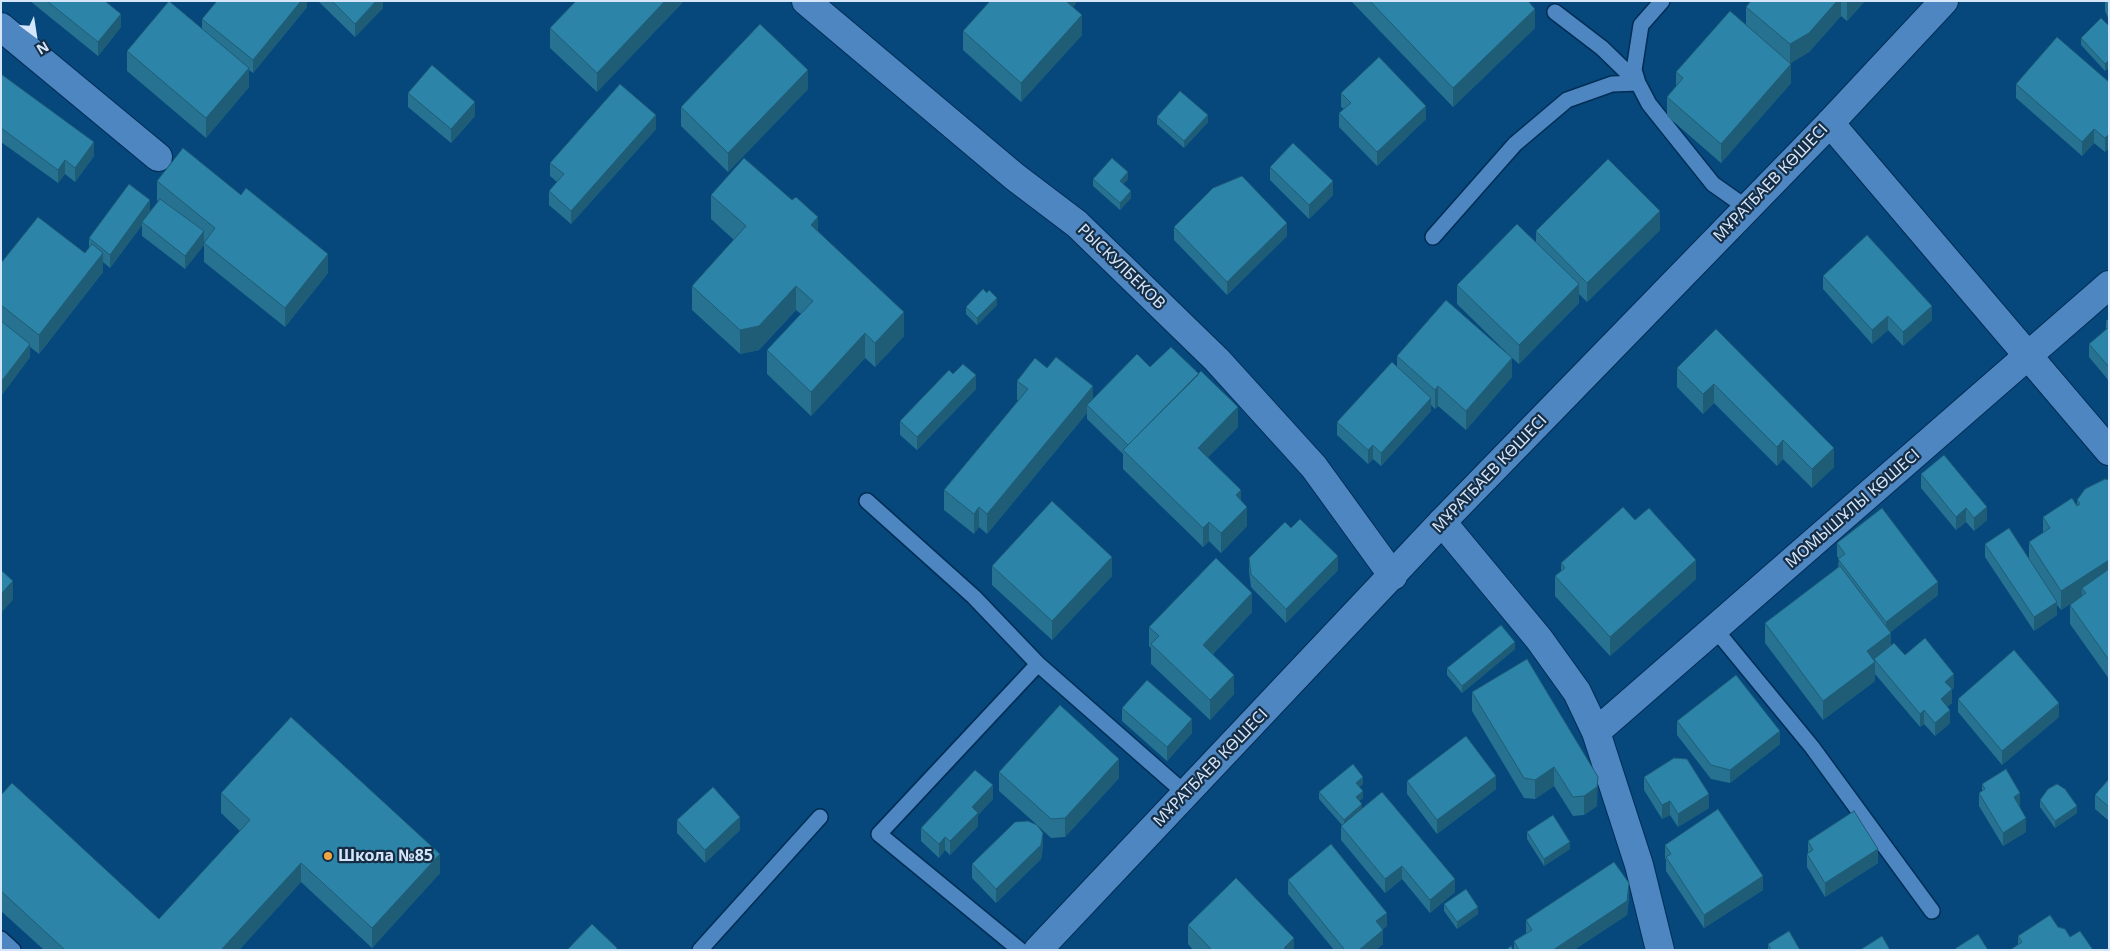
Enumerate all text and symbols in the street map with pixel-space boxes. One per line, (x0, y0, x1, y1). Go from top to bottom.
north arrow (10, 10, 60, 60)
text: N (33, 37, 53, 59)
street label: МҰРАТБАЕВ КӨШЕСІ (1710, 120, 1832, 246)
street label: РЫСКУЛБЕКОВ (1073, 220, 1169, 314)
street label: МҰРАТБАЕВ КӨШЕСІ (1429, 411, 1551, 537)
street label: МОМЫШҰЛЫ КӨШЕСІ (1782, 445, 1924, 573)
street label: МҰРАТБАЕВ КӨШЕСІ (1150, 705, 1272, 831)
place label: Школа №85 (338, 846, 433, 866)
marker: Школа №85 (322, 850, 334, 862)

